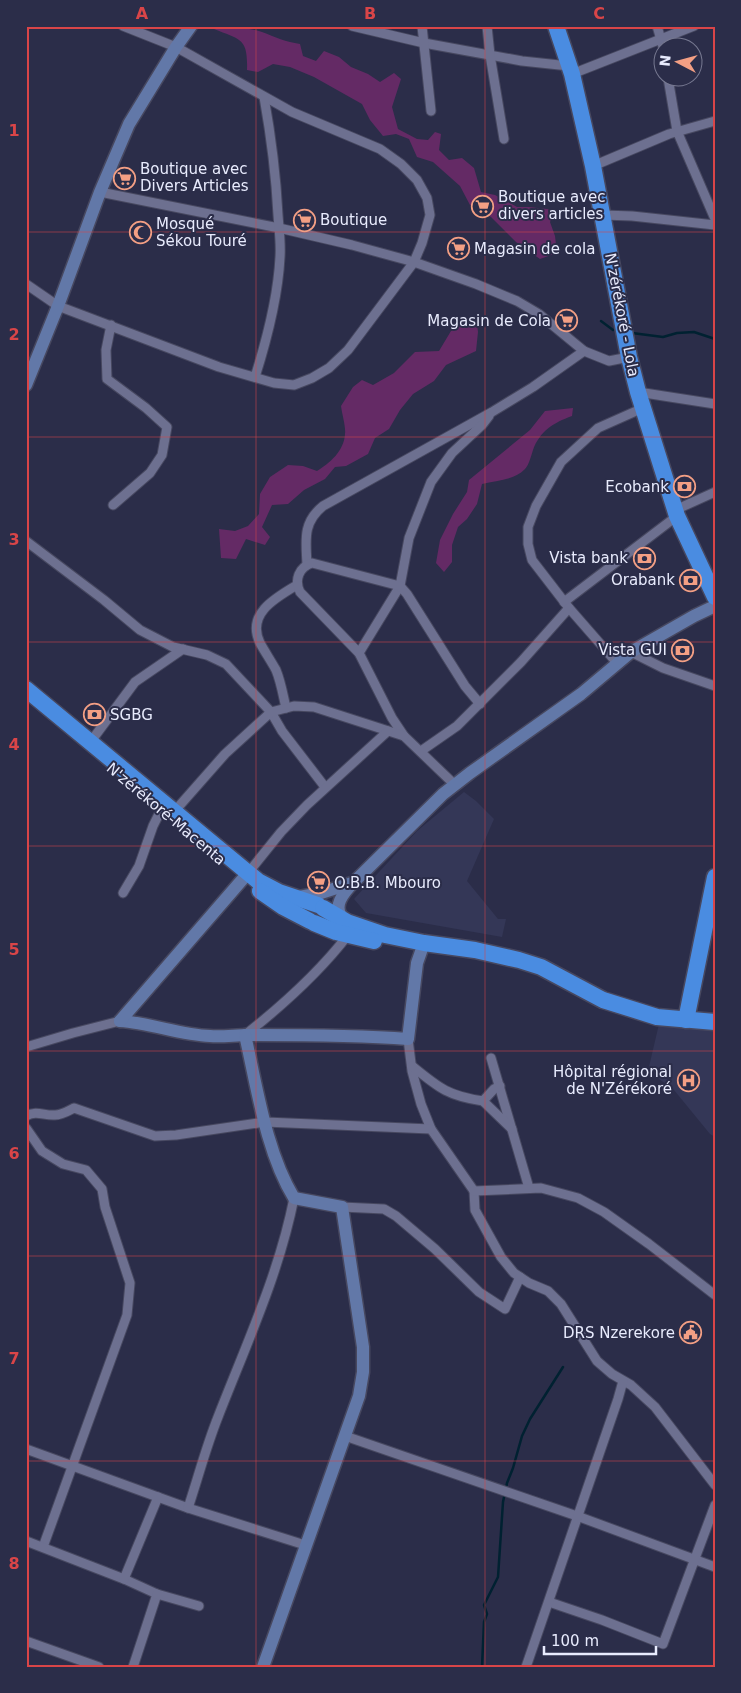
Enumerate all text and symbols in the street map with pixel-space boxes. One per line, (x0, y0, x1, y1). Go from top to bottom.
text: A (136, 4, 149, 23)
text: B (364, 4, 376, 23)
text: C (593, 4, 605, 23)
north arrow (654, 38, 704, 88)
text: N (657, 54, 674, 67)
text: 1 (8, 121, 20, 140)
place label: Boutique avec Divers Articles (140, 160, 249, 195)
supermarket icon: Boutique avec Divers Articles (112, 166, 136, 190)
place label: Boutique avec divers articles (498, 188, 606, 223)
supermarket icon: Boutique avec divers articles (470, 194, 494, 218)
supermarket icon: Boutique (292, 208, 316, 232)
place label: Boutique (320, 211, 387, 229)
place label: Mosqué Sékou Touré (156, 215, 247, 250)
mosque icon: Mosqué Sékou Touré (128, 221, 152, 245)
supermarket icon: Magasin de cola (446, 237, 470, 261)
place label: Magasin de cola (474, 240, 595, 258)
street label: N'zérékoré - Lola (601, 252, 643, 378)
supermarket icon: Magasin de Cola (555, 309, 579, 333)
place label: Magasin de Cola (427, 312, 551, 330)
text: 2 (8, 325, 20, 344)
bank icon: Ecobank (673, 475, 697, 499)
place label: Ecobank (605, 478, 669, 496)
text: 3 (8, 530, 20, 549)
bank icon: Vista bank (632, 546, 656, 570)
place label: Vista bank (549, 549, 628, 567)
bank icon: Orabank (679, 568, 703, 592)
place label: Orabank (611, 571, 675, 589)
bank icon: Vista GUI (671, 638, 695, 662)
place label: Vista GUI (598, 641, 667, 659)
bank icon: SGBG (82, 703, 106, 727)
place label: SGBG (110, 706, 153, 724)
text: 4 (8, 735, 20, 754)
street label: N'zérékoré-Macenta (103, 759, 229, 869)
supermarket icon: O.B.B. Mbouro (306, 871, 330, 895)
place label: O.B.B. Mbouro (334, 874, 441, 892)
text: 5 (8, 940, 20, 959)
place label: Hôpital régional de N'Zérékoré (553, 1063, 672, 1098)
hospital icon: Hôpital régional de N'Zérékoré (676, 1069, 700, 1093)
text: 6 (8, 1144, 20, 1163)
public building icon: DRS Nzerekore (679, 1321, 703, 1345)
place label: DRS Nzerekore (563, 1324, 675, 1342)
text: 7 (8, 1349, 20, 1368)
text: 8 (8, 1554, 20, 1573)
scale bar (544, 1623, 656, 1655)
text: 100 m (551, 1632, 599, 1650)

